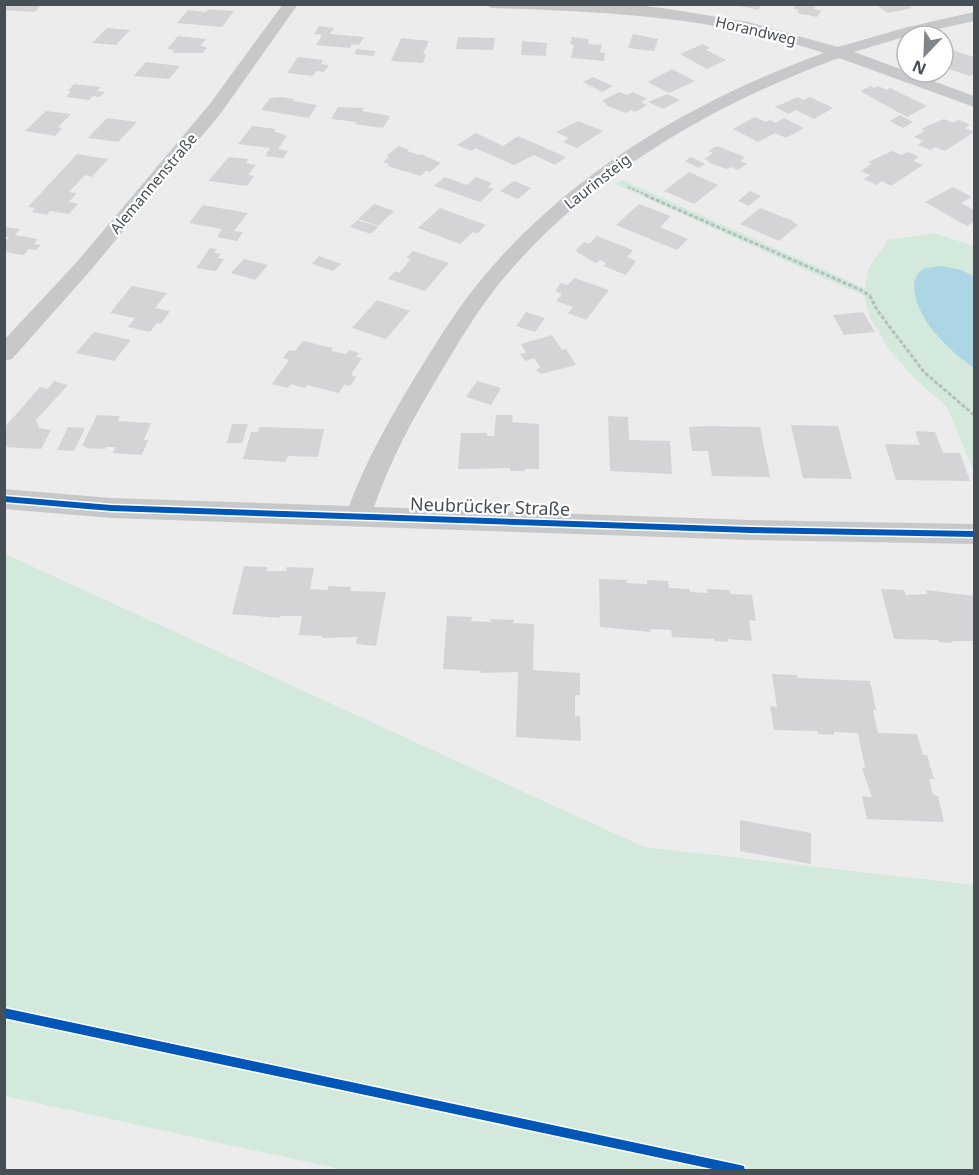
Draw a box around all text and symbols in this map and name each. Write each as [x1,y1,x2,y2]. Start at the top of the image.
street label: Horandweg [714,11,798,49]
north arrow [895,24,955,84]
text: N [909,55,929,80]
street label: Alemannenstraße [105,129,201,237]
street label: Laurinsteig [560,149,634,213]
street label: Neubrücker Straße [410,491,570,521]

